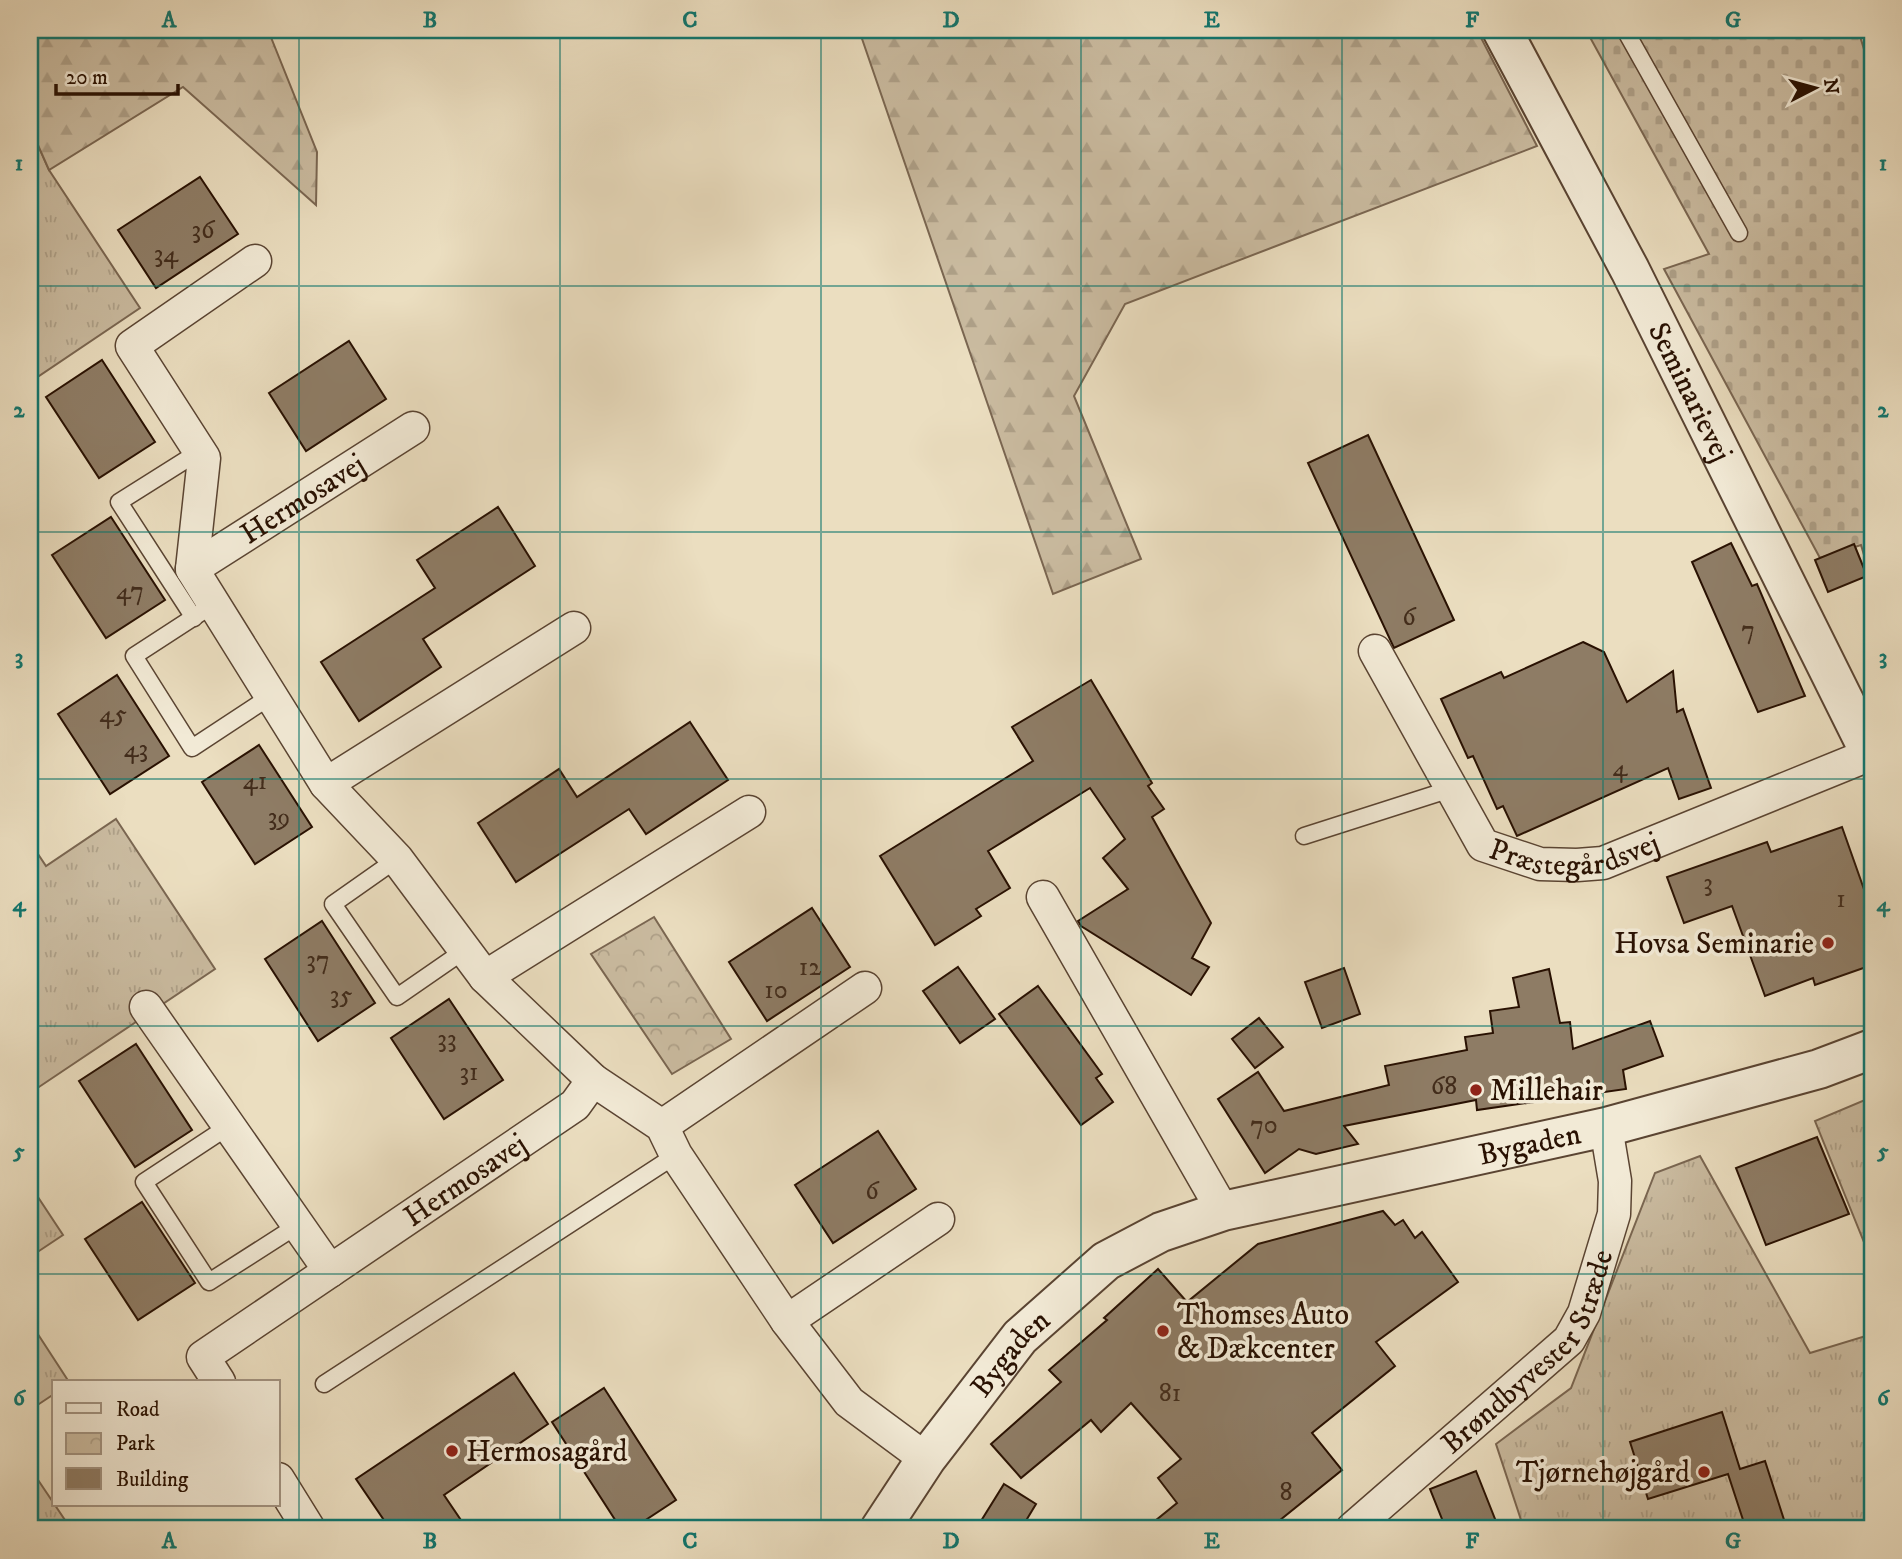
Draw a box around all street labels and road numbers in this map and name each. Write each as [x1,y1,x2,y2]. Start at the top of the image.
street label: Seminarievej [1639,317,1739,468]
street label: Hermosavej [234,446,373,553]
street label: Præstegårdsvej [1484,825,1665,885]
street label: Bygaden [1475,1116,1585,1174]
street label: Hermosavej [397,1126,534,1236]
street label: Brøndbyvester Stræde [1434,1246,1622,1463]
street label: Bygaden [963,1302,1058,1405]

